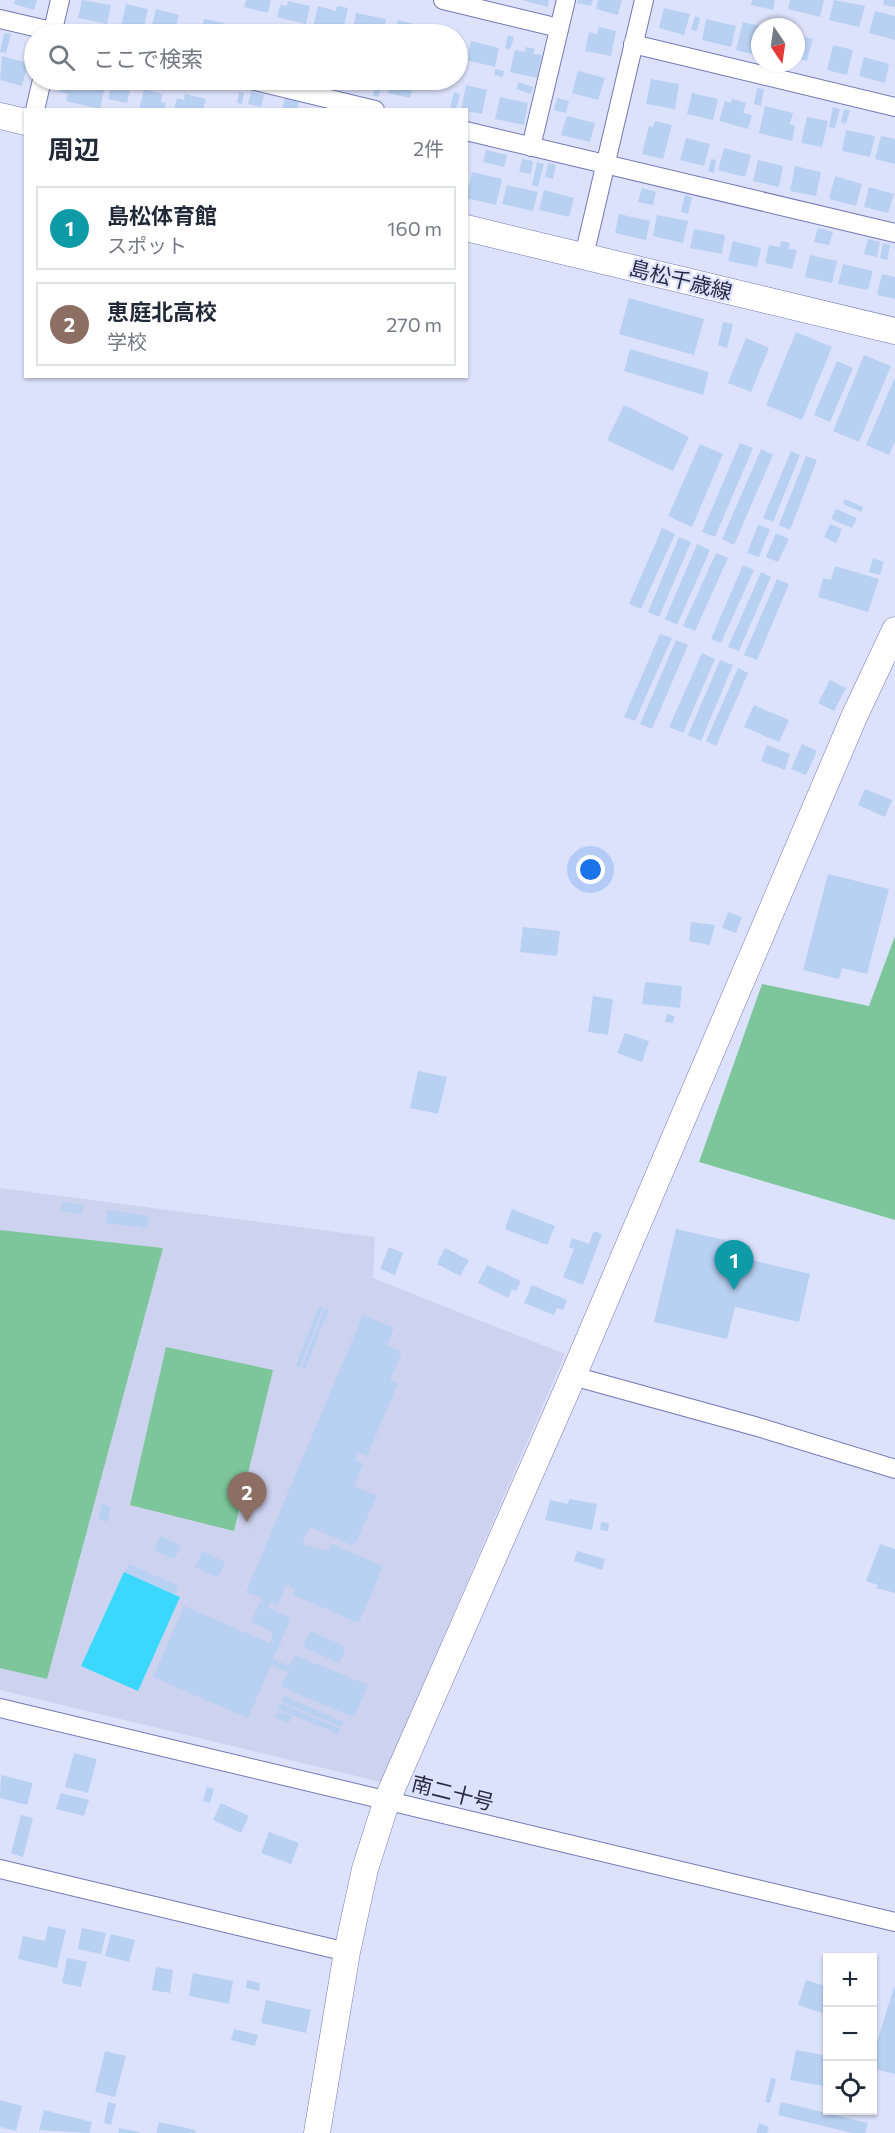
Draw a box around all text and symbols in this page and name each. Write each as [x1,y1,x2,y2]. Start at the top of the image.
north arrow [751,18,805,72]
search box [24,24,468,90]
icon: search [45,41,78,74]
text: ここで検索 [93,45,203,72]
text: 周辺 [48,133,100,164]
text: 2件 [413,136,444,160]
text: 島松体育館 [107,202,217,229]
text: 1 [65,216,74,240]
text: 160 m [387,216,442,240]
text: スポット [107,233,187,257]
street label: 島松千歳線 [627,254,735,304]
text: 恵庭北高校 [107,298,217,325]
text: 2 [64,312,75,336]
text: 270 m [386,312,442,336]
text: 学校 [107,329,147,353]
your location [576,855,605,884]
pin: 1 [714,1240,754,1290]
pin: 2 [228,1472,266,1522]
street label: 南二十号 [409,1770,497,1814]
map controls [823,1953,877,2115]
button: + [823,1953,877,2007]
button: − [823,2007,877,2061]
button: locate [823,2061,877,2115]

